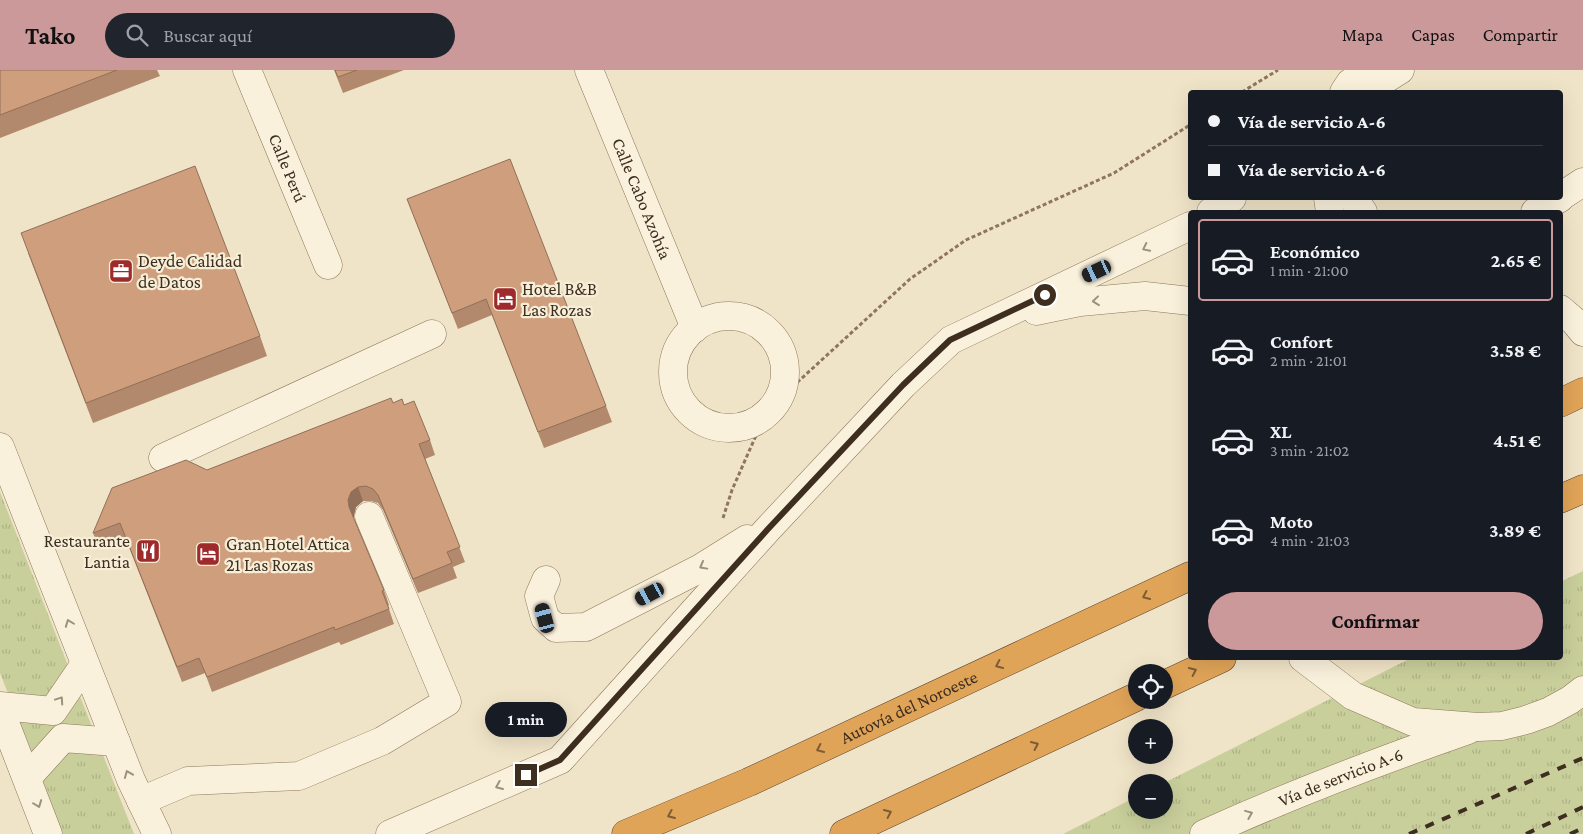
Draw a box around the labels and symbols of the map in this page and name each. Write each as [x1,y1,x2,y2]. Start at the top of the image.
street label: Calle Perú [265,131,311,205]
street label: Calle Cabo Azohía [608,135,676,262]
one-way arrow [1142,242,1151,252]
place label: Deyde Calidad de Datos [138,251,243,292]
office icon: Deyde Calidad de Datos [108,258,134,284]
car [1080,258,1113,284]
place label: Hotel B&B Las Rozas [522,279,597,320]
route start [1034,284,1056,306]
hotel icon: Hotel B&B Las Rozas [492,286,518,312]
one-way arrow [1092,295,1100,306]
place label: Restaurante Lantia [44,531,130,572]
place label: Gran Hotel Attica 21 Las Rozas [226,534,350,575]
restaurant icon: Restaurante Lantia [135,538,161,564]
hotel icon: Gran Hotel Attica 21 Las Rozas [195,541,221,567]
one-way arrow [699,560,708,570]
car [633,580,666,608]
one-way arrow [1142,590,1151,601]
car [533,602,556,634]
one-way arrow [65,619,75,628]
one-way arrow [995,659,1004,670]
street label: Autovía del Noroeste [837,667,981,748]
one-way arrow [1188,667,1197,677]
one-way arrow [54,696,63,706]
callout: 1 min [485,702,567,738]
one-way arrow [1030,740,1039,751]
one-way arrow [816,743,825,753]
street label: Vía de servicio A-6 [1275,744,1406,811]
route end [515,764,537,786]
one-way arrow [124,770,135,779]
one-way arrow [495,780,504,791]
one-way arrow [31,799,42,808]
one-way arrow [667,809,676,819]
one-way arrow [883,809,892,820]
one-way arrow [1244,810,1253,820]

